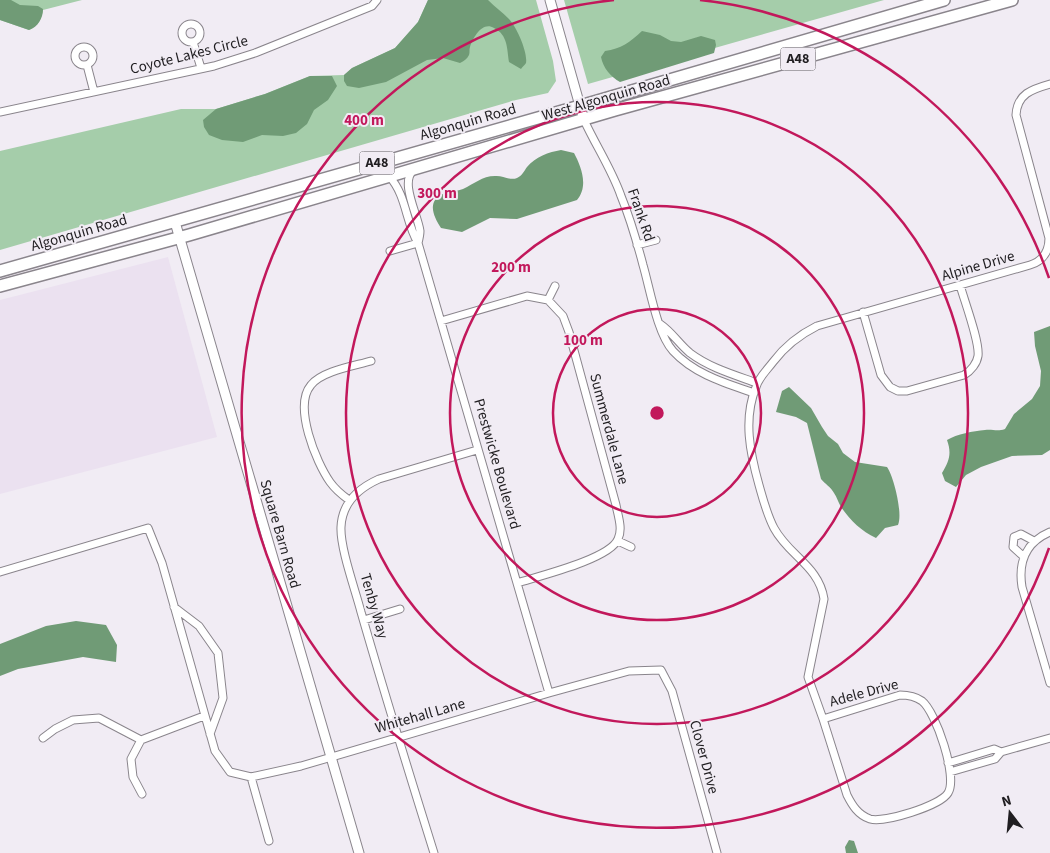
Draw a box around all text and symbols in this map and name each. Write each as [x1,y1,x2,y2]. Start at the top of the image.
street label: Coyote Lakes Circle [128,30,250,80]
road number: A48 [780,48,816,70]
street label: West Algonquin Road [539,70,673,126]
street label: Algonquin Road [417,98,519,146]
text: 400 m [344,110,384,131]
road number: A48 [360,152,394,174]
text: 300 m [417,183,457,204]
street label: Frank Rd [622,186,660,244]
street label: Algonquin Road [28,209,130,257]
street label: Alpine Drive [939,246,1017,286]
text: 200 m [491,257,531,278]
text: 100 m [563,330,603,351]
street label: Summerdale Lane [584,371,634,487]
street label: Prestwicke Boulevard [468,396,526,532]
centre of rings [648,404,666,422]
street label: Square Barn Road [254,477,306,591]
street label: Tenby Way [355,571,393,641]
street label: Adele Drive [827,674,901,712]
street label: Whitehall Lane [372,693,468,739]
street label: Clover Drive [684,718,724,796]
north arrow [985,788,1035,838]
text: N [999,791,1014,812]

